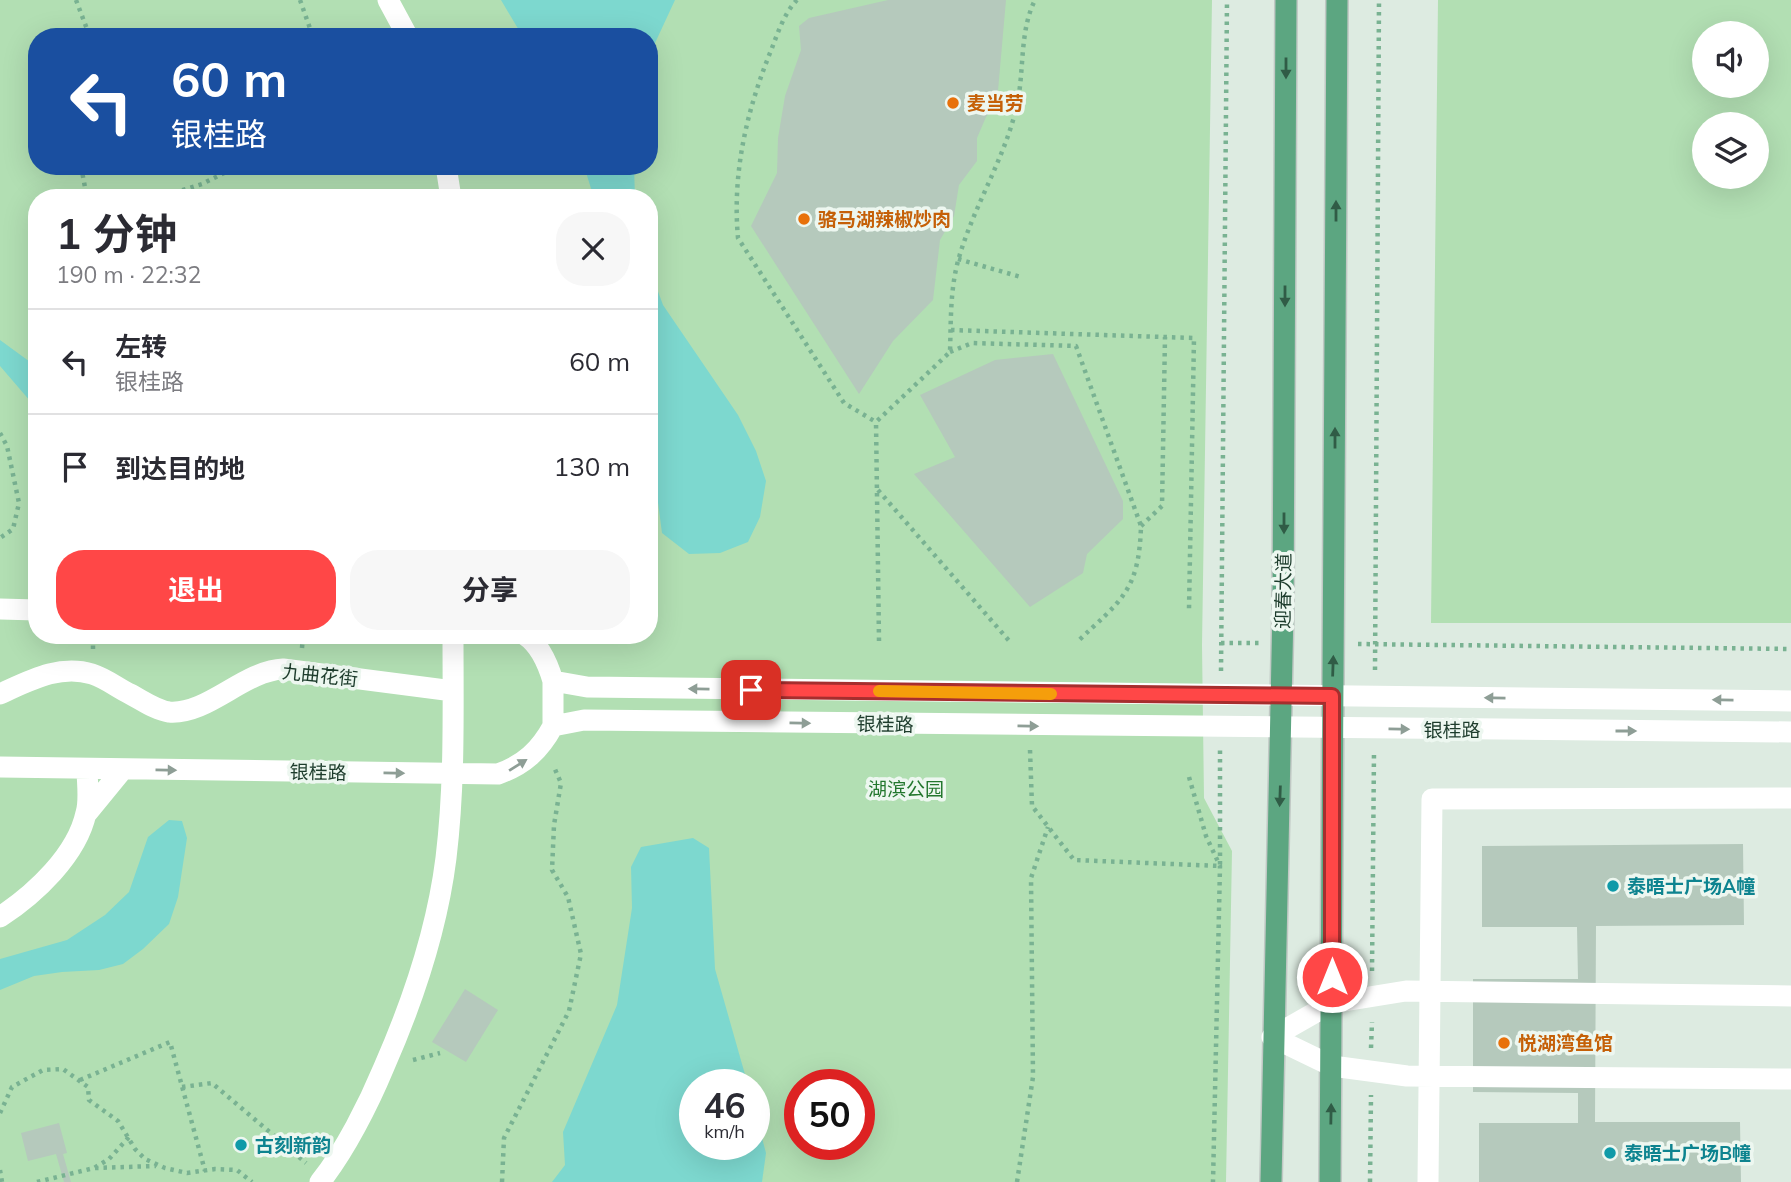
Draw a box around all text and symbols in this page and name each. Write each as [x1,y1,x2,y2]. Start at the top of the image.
map controls [1692,21,1769,189]
button: sound [1692,21,1769,98]
text: 60 m [171,48,287,109]
icon: left [56,56,147,147]
one-way arrow [1280,57,1292,79]
place label: 麦当劳 [967,91,1024,115]
marker: 麦当劳 [945,95,961,111]
button: layers [1692,112,1769,189]
text: 银桂路 [171,114,267,154]
one-way arrow [1330,200,1342,222]
text: 1 分钟 [56,207,177,260]
place label: 骆马湖辣椒炒肉 [818,207,951,231]
marker: 骆马湖辣椒炒肉 [796,211,812,227]
button: close [556,212,630,286]
text: 190 m · 22:32 [56,260,201,289]
one-way arrow [1279,285,1291,307]
text: 左转 [115,330,167,363]
icon: left [56,343,94,381]
text: 60 m [569,345,630,378]
text: 银桂路 [115,367,184,396]
one-way arrow [1329,427,1341,449]
icon: arrive [56,448,94,486]
text: 130 m [554,450,630,483]
text: 到达目的地 [115,452,245,485]
one-way arrow [1278,512,1290,534]
button: 退出 [56,550,336,630]
button: 分享 [350,550,630,630]
street label: 迎春大道 [1270,553,1296,629]
one-way arrow [1327,655,1339,677]
street label: 九曲花街 [281,659,359,691]
pin [721,660,781,720]
icon: arrive [732,671,770,709]
one-way arrow [688,683,710,695]
one-way arrow [1484,692,1506,704]
one-way arrow [1712,694,1734,706]
street label: 银桂路 [856,712,914,736]
one-way arrow [789,717,811,729]
street label: 银桂路 [1423,718,1481,742]
one-way arrow [1017,720,1039,732]
one-way arrow [1388,723,1410,735]
one-way arrow [1616,725,1638,737]
one-way arrow [508,758,528,771]
street label: 银桂路 [289,760,347,784]
one-way arrow [155,764,177,776]
one-way arrow [383,768,405,779]
park label: 湖滨公园 [868,777,944,801]
one-way arrow [1275,786,1286,808]
place label: 泰晤士广场A幢 [1627,874,1755,898]
marker: 泰晤士广场A幢 [1605,878,1621,894]
position arrow [1295,940,1369,1014]
place label: 悦湖湾鱼馆 [1518,1031,1613,1055]
marker: 悦湖湾鱼馆 [1496,1035,1512,1051]
speed limit sign: 50 [784,1069,875,1160]
text: 46 [703,1083,746,1127]
one-way arrow [1325,1103,1337,1125]
text: km/h [704,1120,745,1143]
place label: 古刻新韵 [255,1133,331,1157]
marker: 古刻新韵 [233,1137,249,1153]
place label: 泰晤士广场B幢 [1624,1141,1751,1165]
marker: 泰晤士广场B幢 [1602,1145,1618,1161]

